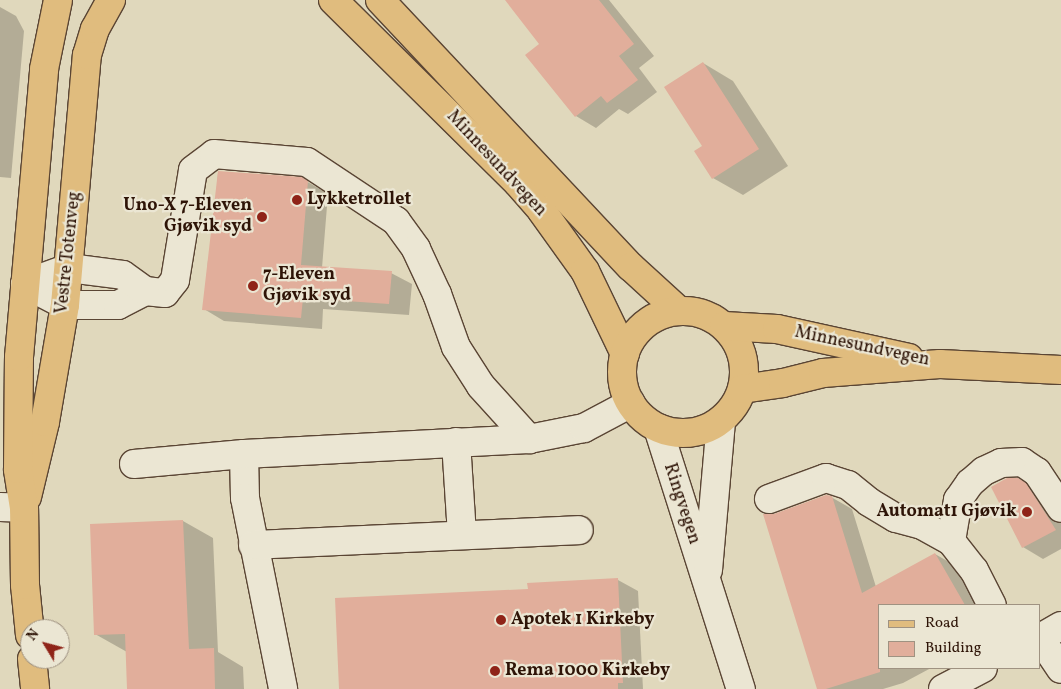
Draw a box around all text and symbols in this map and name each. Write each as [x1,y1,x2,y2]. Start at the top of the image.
street label: Minnesundvegen [441,106,551,222]
place label: Lykketrollet [307,189,411,211]
street label: Vestre Totenveg [52,190,86,316]
marker: Lykketrollet [291,194,303,206]
place label: Uno-X 7-Eleven Gjøvik syd [123,196,252,238]
marker: Uno-X 7-Eleven Gjøvik syd [256,211,268,223]
place label: 7-Eleven Gjøvik syd [263,265,351,308]
marker: 7-Eleven Gjøvik syd [247,280,259,292]
street label: Minnesundvegen [793,322,931,372]
street label: Ringvegen [658,461,704,547]
place label: Automat1 Gjøvik [877,501,1017,523]
marker: Automat1 Gjøvik [1021,506,1033,518]
legend [878,604,1041,669]
place label: Apotek 1 Kirkeby [511,609,654,631]
text: Road [925,613,959,634]
marker: Apotek 1 Kirkeby [495,614,507,626]
north arrow [20,619,70,669]
text: N [23,626,44,645]
text: Building [925,638,981,659]
place label: Rema 1000 Kirkeby [505,660,670,682]
marker: Rema 1000 Kirkeby [489,665,501,677]

